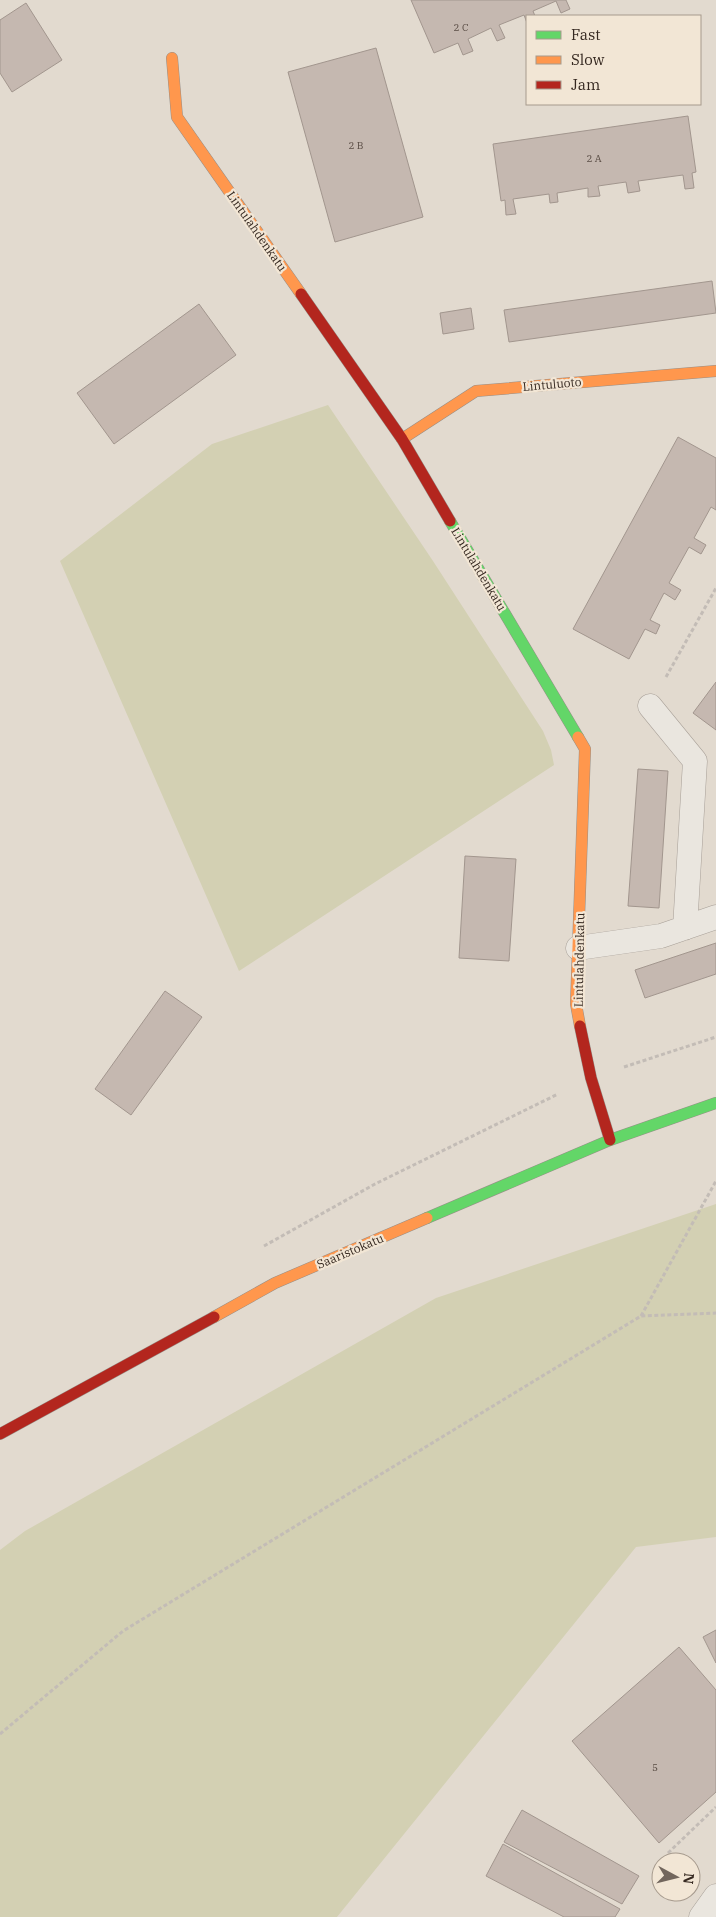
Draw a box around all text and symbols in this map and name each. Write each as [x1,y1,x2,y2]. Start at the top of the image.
legend [526,15,701,105]
house number: 2 C [454,21,468,34]
text: Fast [571,25,601,44]
text: Slow [571,50,605,69]
text: Jam [571,75,600,94]
house number: 2 B [348,139,364,152]
house number: 2 A [586,152,602,165]
street label: Lintulahdenkatu [224,188,291,274]
street label: Lintuluoto [522,374,582,394]
street label: Lintulahdenkatu [448,525,510,614]
street label: Lintulahdenkatu [571,912,587,1007]
street label: Saaristokatu [314,1230,386,1272]
house number: 5 [652,1761,658,1774]
north arrow [651,1852,701,1902]
text: N [679,1872,699,1885]

